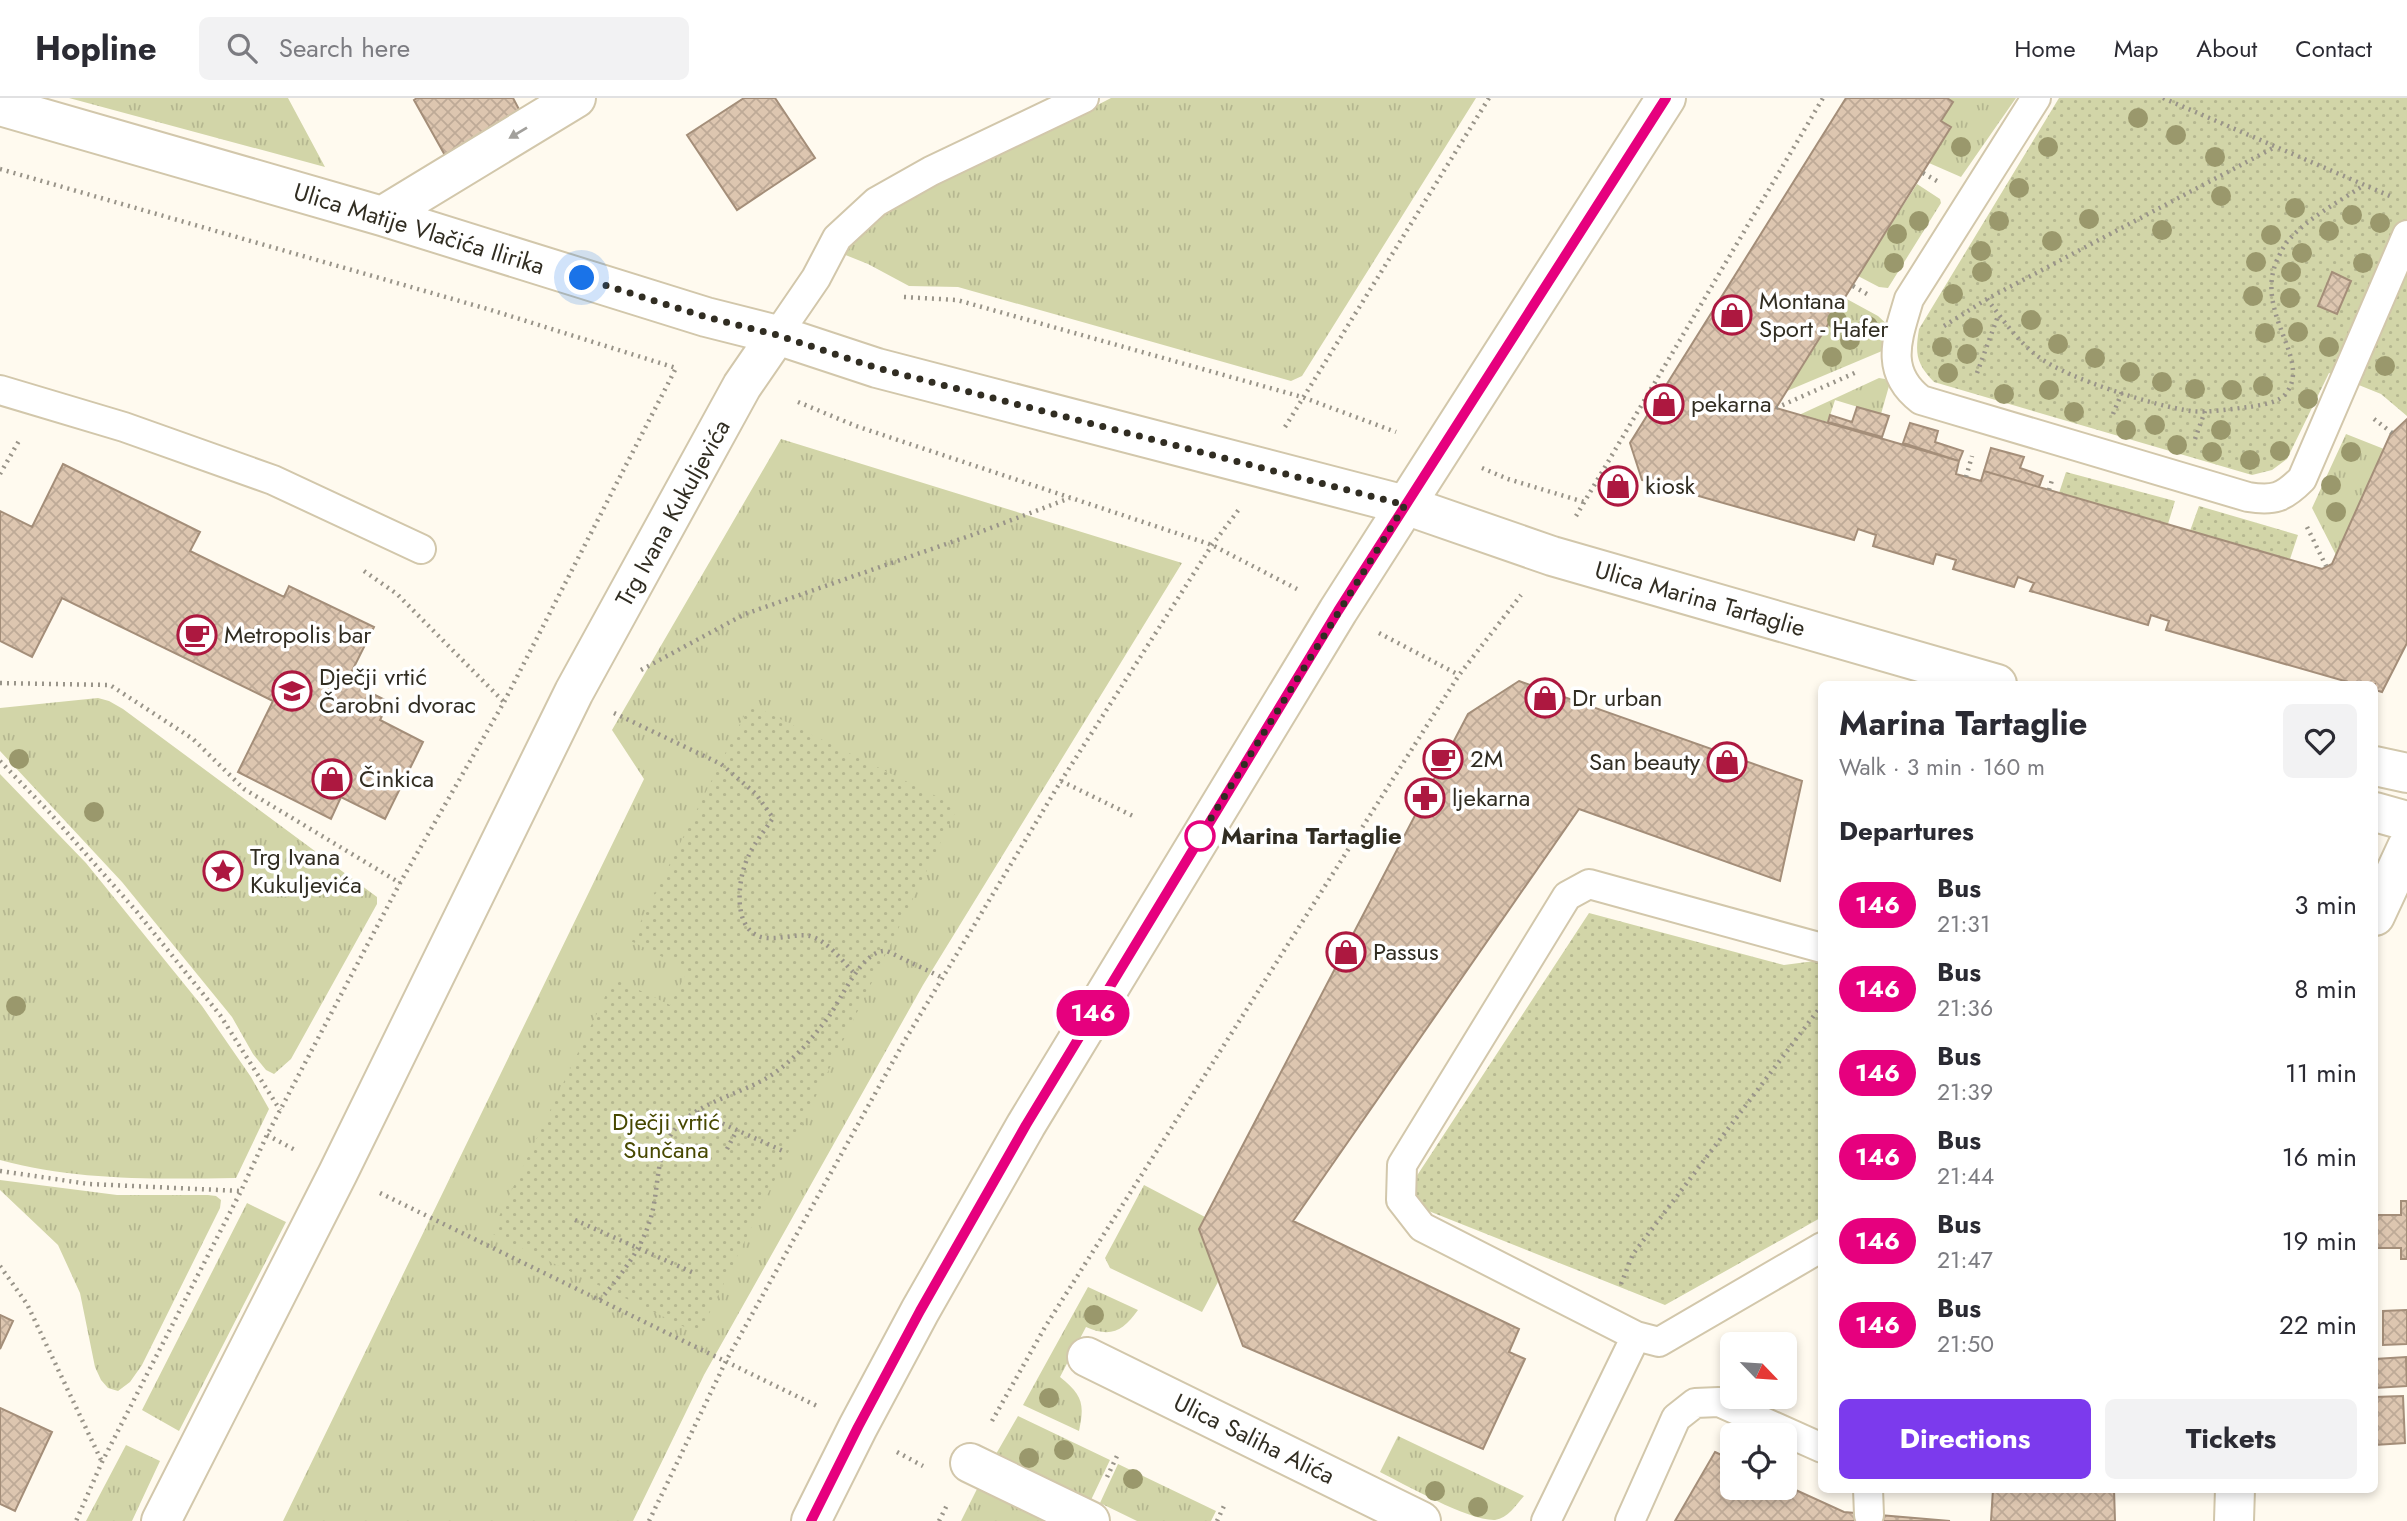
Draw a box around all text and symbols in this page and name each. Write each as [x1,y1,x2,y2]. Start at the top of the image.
search box [199,17,689,80]
text: Hopline [35,25,157,72]
icon: search [223,29,261,67]
text: Search here [279,29,410,67]
text: Home [2014,31,2076,66]
text: Map [2114,31,2158,66]
text: About [2196,31,2257,66]
text: Contact [2295,31,2372,66]
one-way arrow [508,127,527,140]
street label: Ulica Matije Vlačića Ilirika [289,174,549,283]
your location [564,260,599,295]
place label: Montana Sport - Hafer [1759,283,1889,346]
shop icon: Montana Sport - Hafer [1711,294,1753,336]
shop icon: pekarna [1643,383,1685,425]
place label: pekarna [1691,386,1772,421]
street label: Trg Ivana Kukuljevića [607,413,739,613]
shop icon: kiosk [1597,465,1639,507]
place label: kiosk [1645,468,1696,503]
street label: Ulica Marina Tartaglie [1591,552,1809,645]
cafe icon: Metropolis bar [176,614,218,656]
place label: Metropolis bar [224,617,372,652]
place label: Dječji vrtić Čarobni dvorac [319,659,476,722]
school or university icon: Dječji vrtić Čarobni dvorac [271,670,313,712]
shop icon: Dr urban [1524,677,1566,719]
place label: Dr urban [1572,680,1662,715]
text: Marina Tartaglie [1839,700,2087,747]
button: heart [2283,704,2357,778]
cafe icon: 2M [1422,738,1464,780]
place label: 2M [1470,741,1503,776]
shop icon: San beauty [1706,741,1748,783]
place label: San beauty [1589,744,1700,779]
text: Walk · 3 min · 160 m [1839,750,2045,784]
shop icon: Činkica [311,758,353,800]
place label: Činkica [359,761,434,796]
pharmacy icon: ljekarna [1404,777,1446,819]
place label: ljekarna [1452,780,1530,815]
text: Departures [1839,812,1974,850]
place label: Marina Tartaglie [1221,818,1402,853]
marker: Marina Tartaglie [1185,821,1215,851]
place label: Trg Ivana Kukuljevića [250,839,362,902]
place icon: Trg Ivana Kukuljevića [202,850,244,892]
text: Bus [1937,869,1981,907]
text: 3 min [2294,886,2357,924]
text: 146 [1855,887,1900,922]
text: 21:31 [1937,907,1990,941]
shop icon: Passus [1325,931,1367,973]
place label: Passus [1373,934,1439,969]
text: Bus [1937,953,1981,991]
text: 8 min [2294,970,2357,1008]
text: 146 [1855,971,1900,1006]
line badge: 146 [1053,990,1133,1036]
text: 21:36 [1937,991,1993,1025]
text: 146 [1070,995,1116,1030]
text: Bus [1937,1037,1981,1075]
text: 11 min [2285,1054,2357,1092]
text: 146 [1855,1055,1900,1090]
text: 21:39 [1937,1075,1993,1109]
park label: Dječji vrtić Sunčana [612,1104,720,1167]
text: Bus [1937,1121,1981,1159]
text: 16 min [2282,1138,2357,1176]
text: 146 [1855,1139,1900,1174]
text: 21:44 [1937,1159,1994,1193]
text: Bus [1937,1205,1981,1243]
text: 19 min [2282,1222,2357,1260]
text: 146 [1855,1223,1900,1258]
text: 21:47 [1937,1243,1993,1277]
text: Bus [1937,1289,1981,1327]
text: 22 min [2279,1306,2357,1344]
text: 146 [1855,1307,1900,1342]
text: 21:50 [1937,1327,1994,1361]
north arrow [1720,1332,1797,1409]
map controls [1720,1332,1797,1500]
street label: Ulica Saliha Alića [1168,1384,1341,1493]
button: Directions [1839,1399,2091,1479]
button: Tickets [2105,1399,2357,1479]
button: locate [1720,1423,1797,1500]

